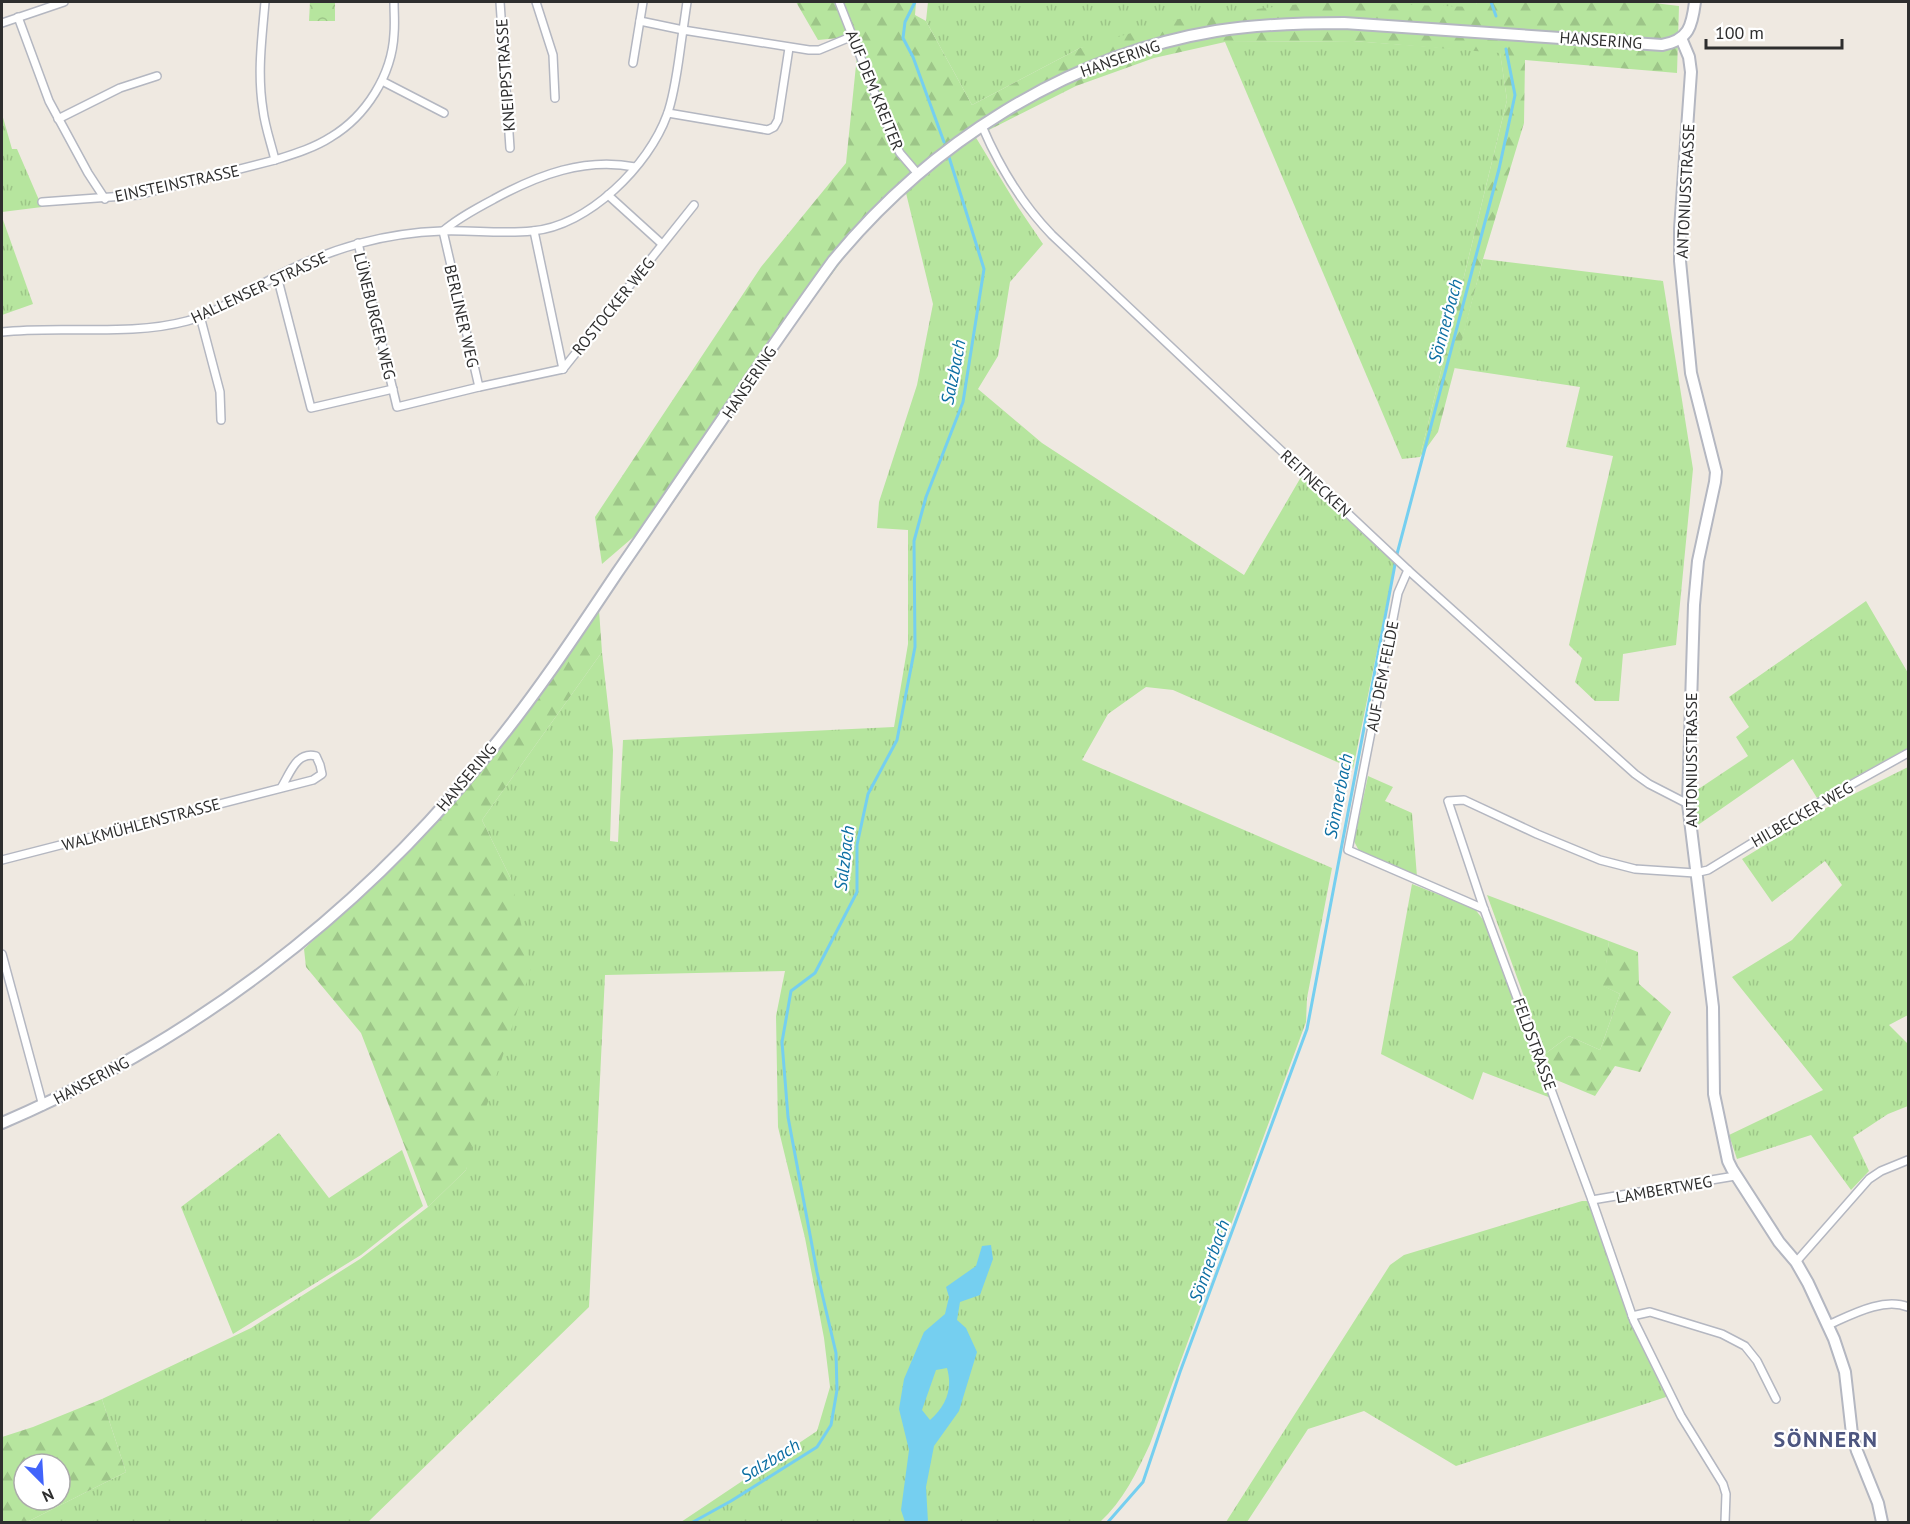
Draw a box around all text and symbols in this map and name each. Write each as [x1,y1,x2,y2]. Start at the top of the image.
scale bar [1706,12,1842,50]
street label: KNEIPPSTRASSE [491,18,519,132]
text: 100 m [1715,21,1764,44]
street label: AUF DEM KREITER [842,27,908,153]
street label: HANSERING [1559,27,1643,53]
street label: HANSERING [1078,35,1162,81]
street label: ANTONIUSSTRASSE [1671,123,1699,259]
street label: EINSTEINSTRASSE [113,160,241,206]
street label: HALLENSER STRASSE [188,247,330,327]
street label: LÜNEBURGER WEG [350,250,400,382]
street label: ROSTOCKER WEG [568,253,658,359]
street label: BERLINER WEG [440,263,484,369]
water label: Sönnerbach [1423,276,1467,366]
water label: Salzbach [935,338,971,406]
street label: HANSERING [718,342,780,422]
street label: REITNECKEN [1277,445,1355,521]
street label: AUF DEM FELDE [1361,619,1403,733]
street label: ANTONIUSSTRASSE [1681,693,1701,827]
street label: HANSERING [432,739,500,815]
water label: Sönnerbach [1318,751,1358,841]
street label: HILBECKER WEG [1748,777,1856,851]
street label: WALKMÜHLENSTRASSE [60,793,222,855]
water label: Salzbach [829,824,859,892]
street label: FELDSTRASSE [1509,995,1561,1093]
street label: HANSERING [50,1052,132,1108]
street label: LAMBERTWEG [1614,1171,1714,1207]
water label: Sönnerbach [1183,1217,1235,1305]
district label: SÖNNERN [1774,1425,1879,1453]
water label: Salzbach [736,1433,804,1487]
north arrow [12,1452,72,1512]
text: N [39,1484,57,1507]

